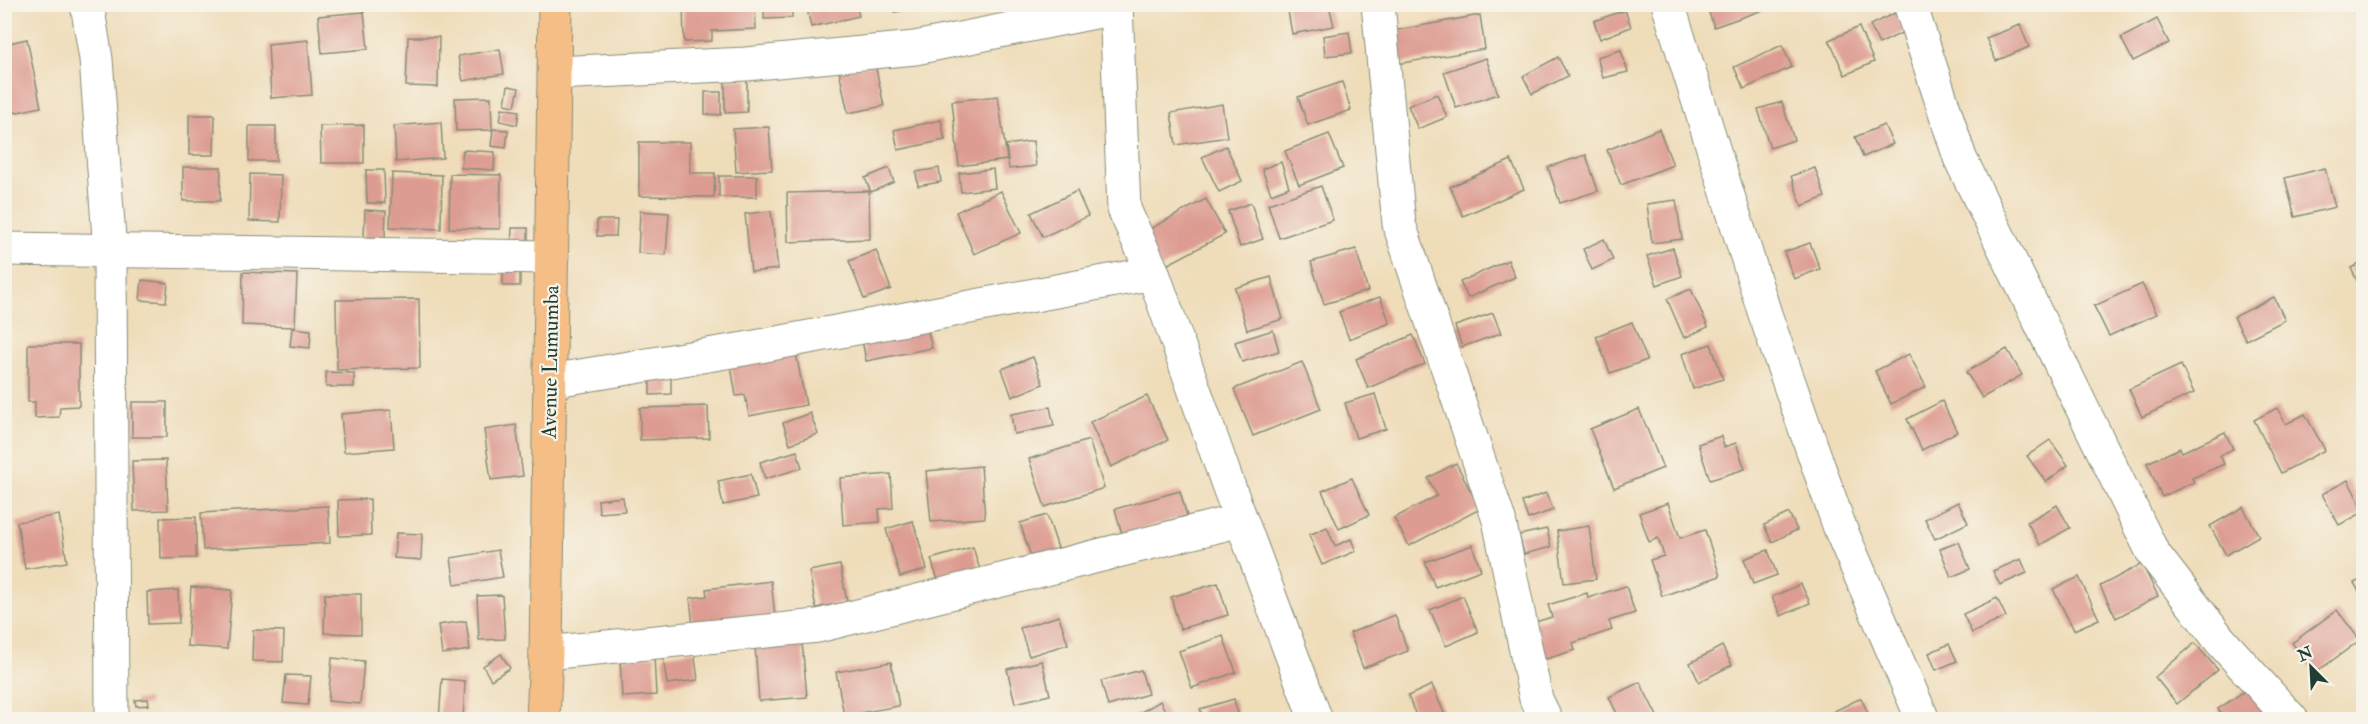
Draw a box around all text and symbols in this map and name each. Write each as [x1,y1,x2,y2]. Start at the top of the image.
street label: Avenue Lumumba [536,285,565,440]
north arrow [2281,637,2341,697]
text: N [2294,642,2317,667]

